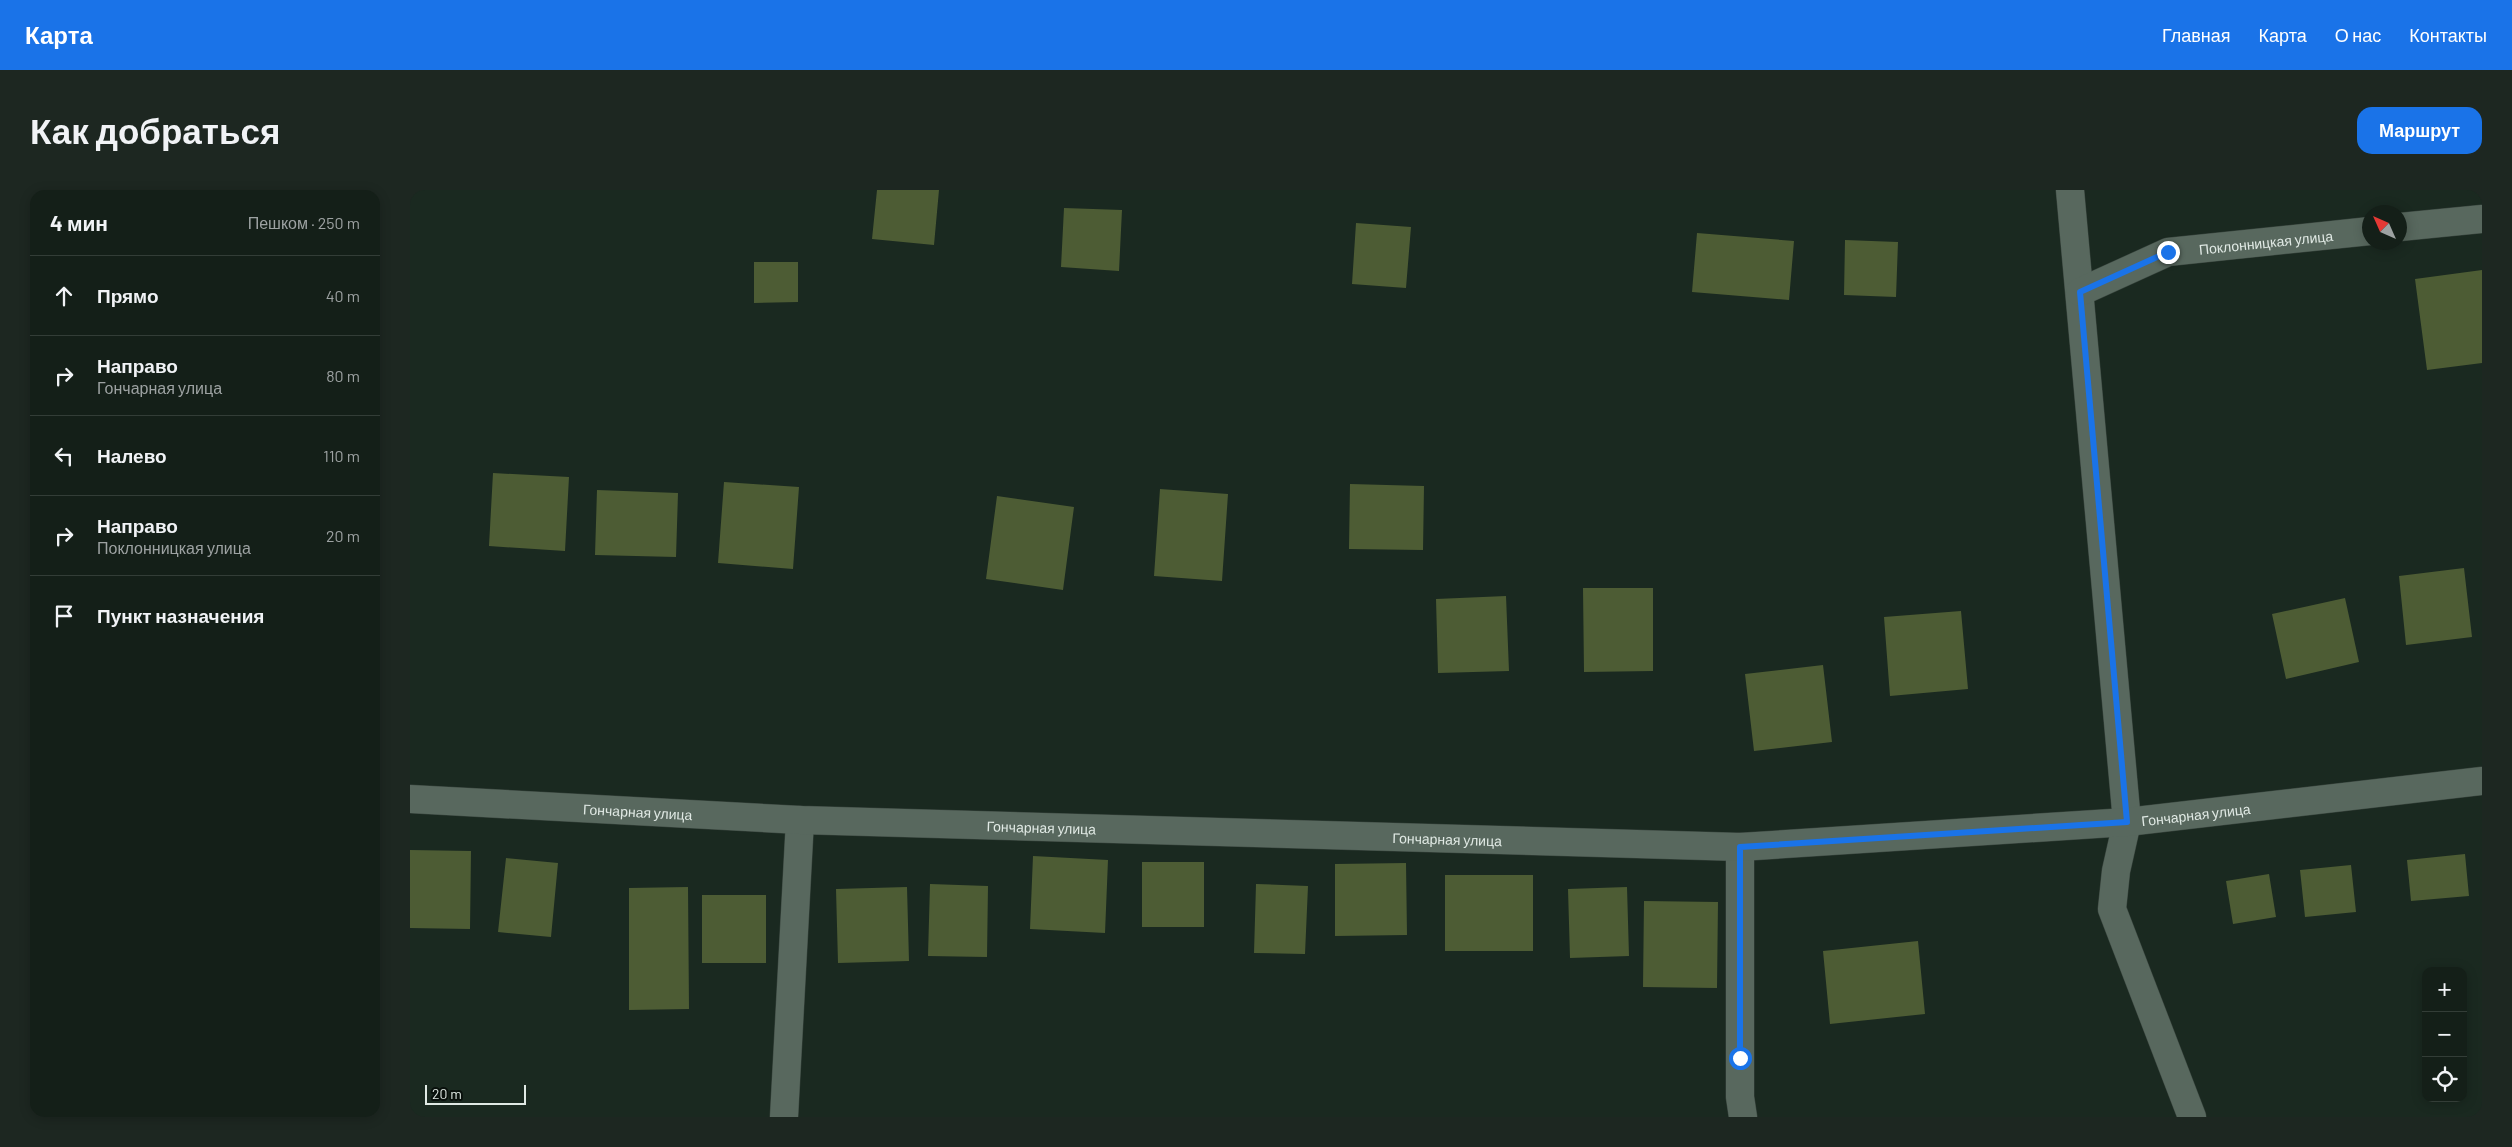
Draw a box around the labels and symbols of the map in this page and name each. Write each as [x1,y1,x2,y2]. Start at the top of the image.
north arrow [2362,205,2407,250]
street label: Поклонницкая улица [2198,226,2334,257]
route end [2157,241,2180,264]
street label: Гончарная улица [2140,799,2251,829]
street label: Гончарная улица [583,800,693,823]
street label: Гончарная улица [986,817,1097,837]
street label: Гончарная улица [1392,829,1502,849]
route start [1729,1047,1752,1070]
scale bar [425,1082,526,1105]

